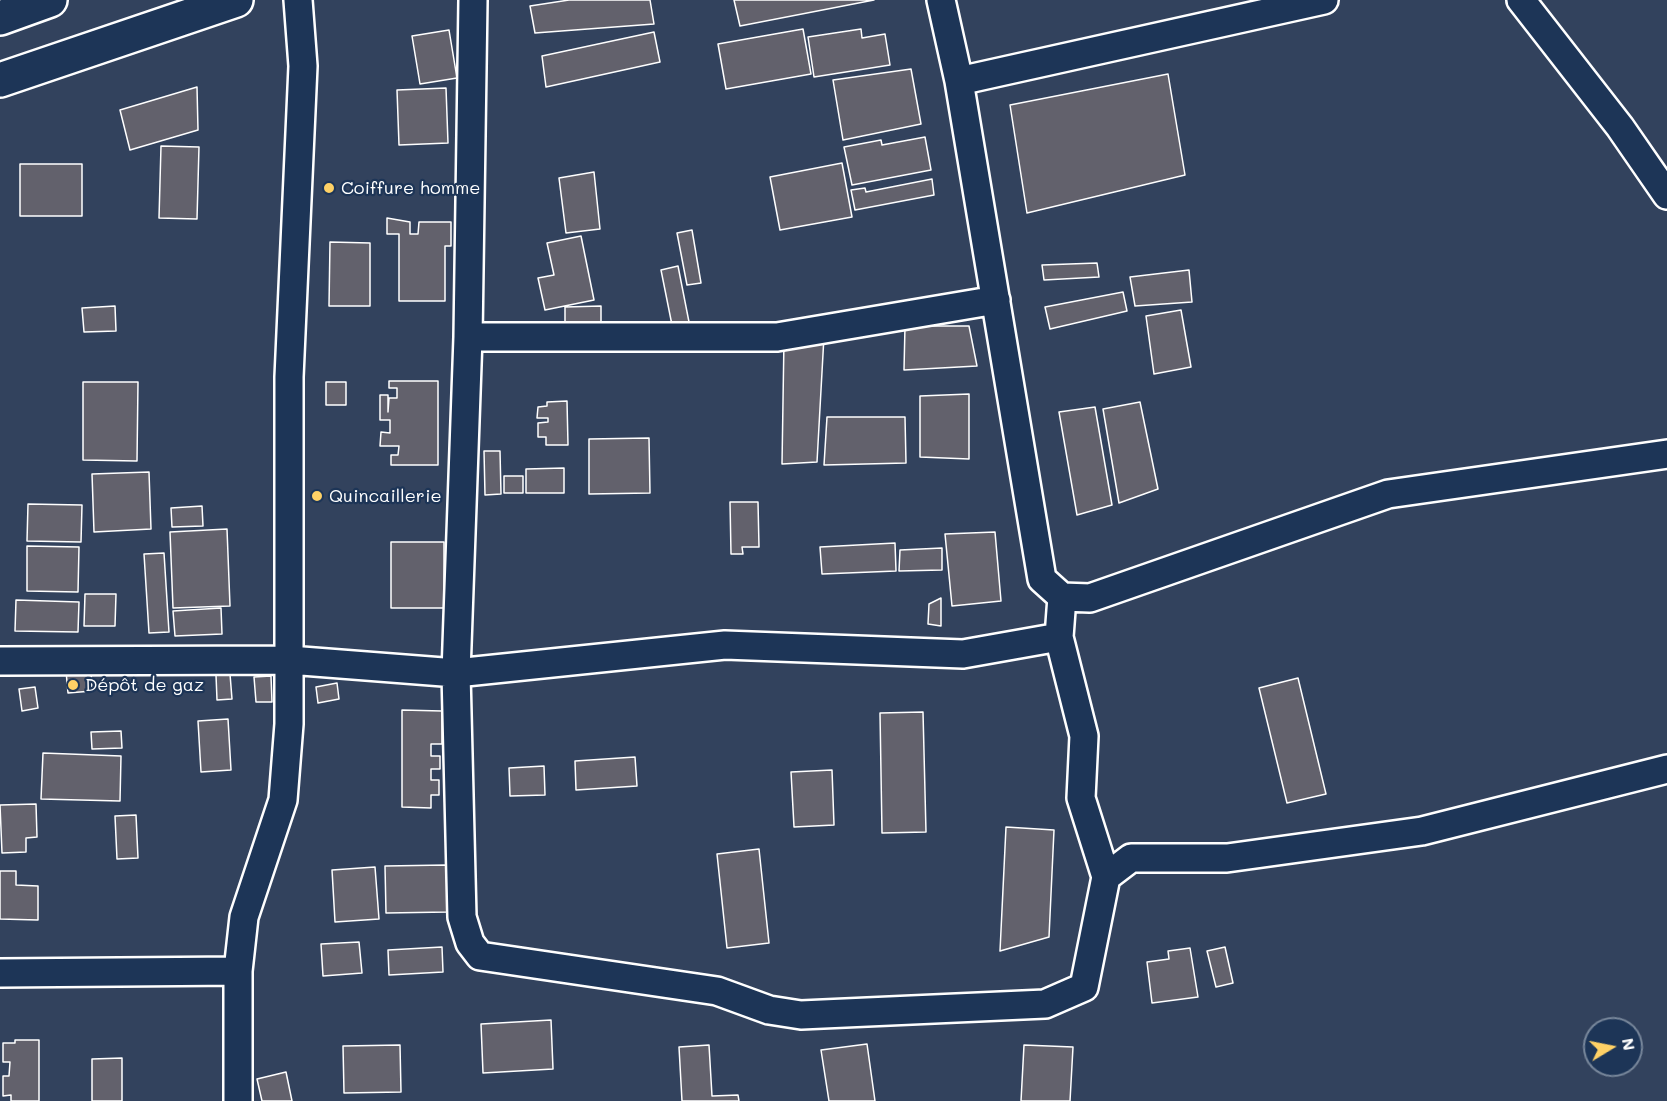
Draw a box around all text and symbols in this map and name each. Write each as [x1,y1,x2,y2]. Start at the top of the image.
place label: Coiffure homme [341,177,480,199]
marker: Coiffure homme [322,181,336,195]
place label: Quincaillerie [329,485,442,507]
marker: Quincaillerie [310,489,324,503]
place label: Dépôt de gaz [85,674,204,696]
marker: Dépôt de gaz [66,678,80,692]
north arrow [1583,1017,1643,1077]
text: N [1618,1036,1641,1052]

